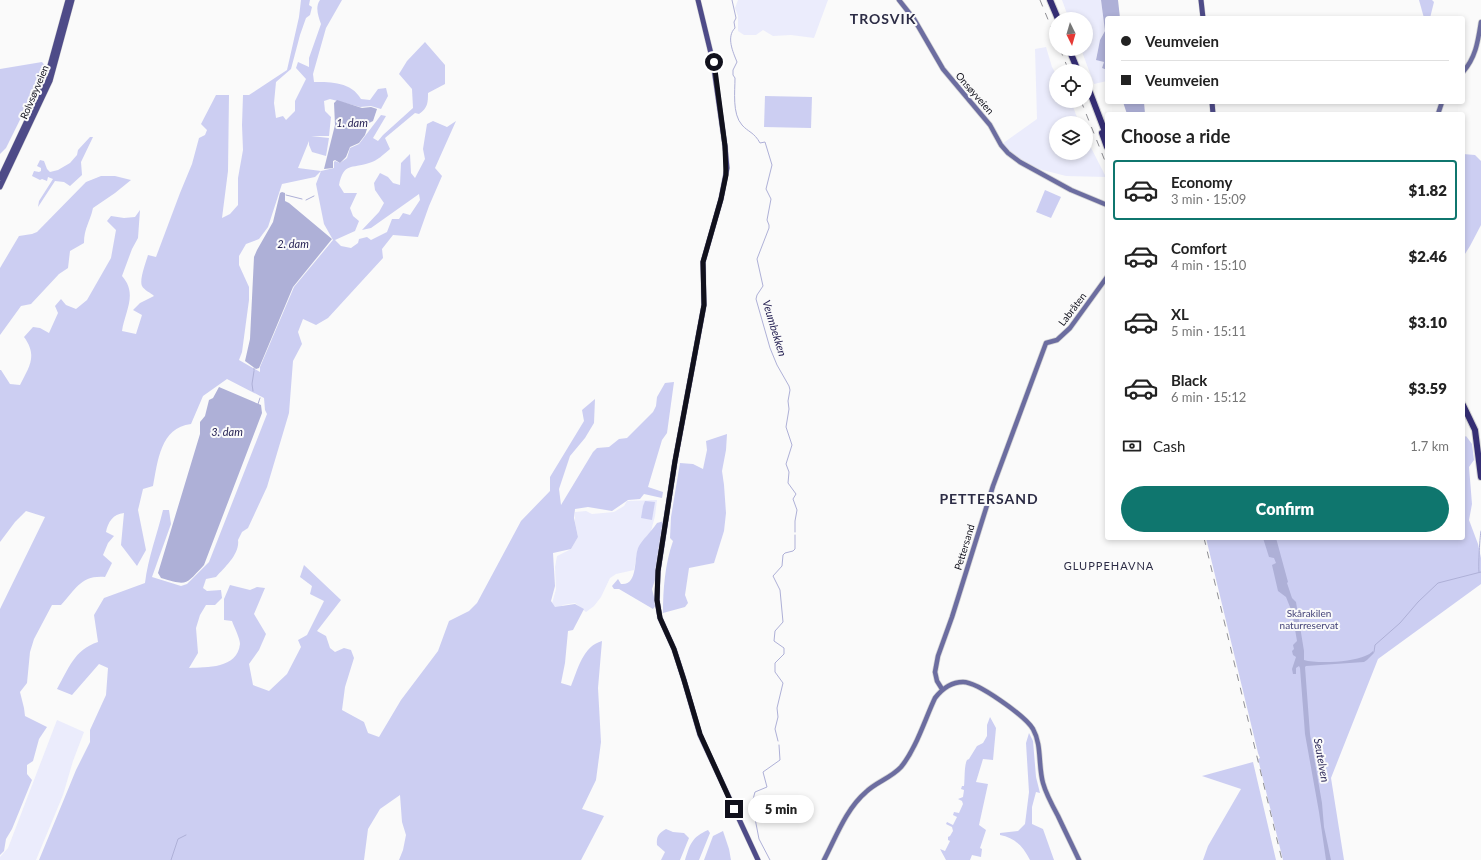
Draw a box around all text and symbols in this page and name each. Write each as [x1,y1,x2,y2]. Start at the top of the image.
district label: TROSVIK [850,10,916,27]
north arrow [1049,12,1093,56]
map controls [1049,12,1093,160]
text: Veumveien [1145,32,1219,50]
route start [705,53,723,71]
street label: Rolvsøyveien [17,63,51,121]
button: locate [1049,64,1093,108]
street label: Onsøyveien [953,69,997,117]
text: Veumveien [1145,71,1219,89]
water label: 1. dam [336,116,368,129]
button: layers [1049,116,1093,160]
text: Choose a ride [1121,125,1230,147]
icon: car [1123,172,1159,208]
text: Economy [1171,173,1232,191]
text: $1.82 [1409,181,1447,199]
text: 3 min · 15:09 [1171,191,1246,207]
water label: 2. dam [277,237,309,250]
icon: car [1123,238,1159,274]
text: Comfort [1171,239,1227,257]
text: $2.46 [1409,247,1447,265]
text: 4 min · 15:10 [1171,257,1246,273]
street label: Labråten [1056,290,1088,328]
water label: Veumbekken [760,298,790,358]
icon: car [1123,304,1159,340]
text: XL [1171,305,1189,323]
text: $3.10 [1409,313,1447,331]
text: 5 min · 15:11 [1171,323,1246,339]
icon: car [1123,370,1159,406]
text: Black [1171,371,1207,389]
text: $3.59 [1409,379,1447,397]
text: 6 min · 15:12 [1171,389,1246,405]
water label: 3. dam [211,425,243,438]
icon: cash [1121,435,1143,457]
text: Cash [1153,437,1185,455]
text: 1.7 km [1410,438,1449,454]
button: Confirm [1121,486,1449,532]
district label: PETTERSAND [939,490,1039,507]
street label: Pettersand [951,523,977,571]
district label: GLUPPEHAVNA [1064,559,1154,572]
park label: Skårakilen naturreservat [1280,607,1339,631]
water label: Seutelven [1312,737,1332,783]
callout: 5 min [748,795,814,823]
route end [725,800,743,818]
text: 5 min [765,801,797,817]

